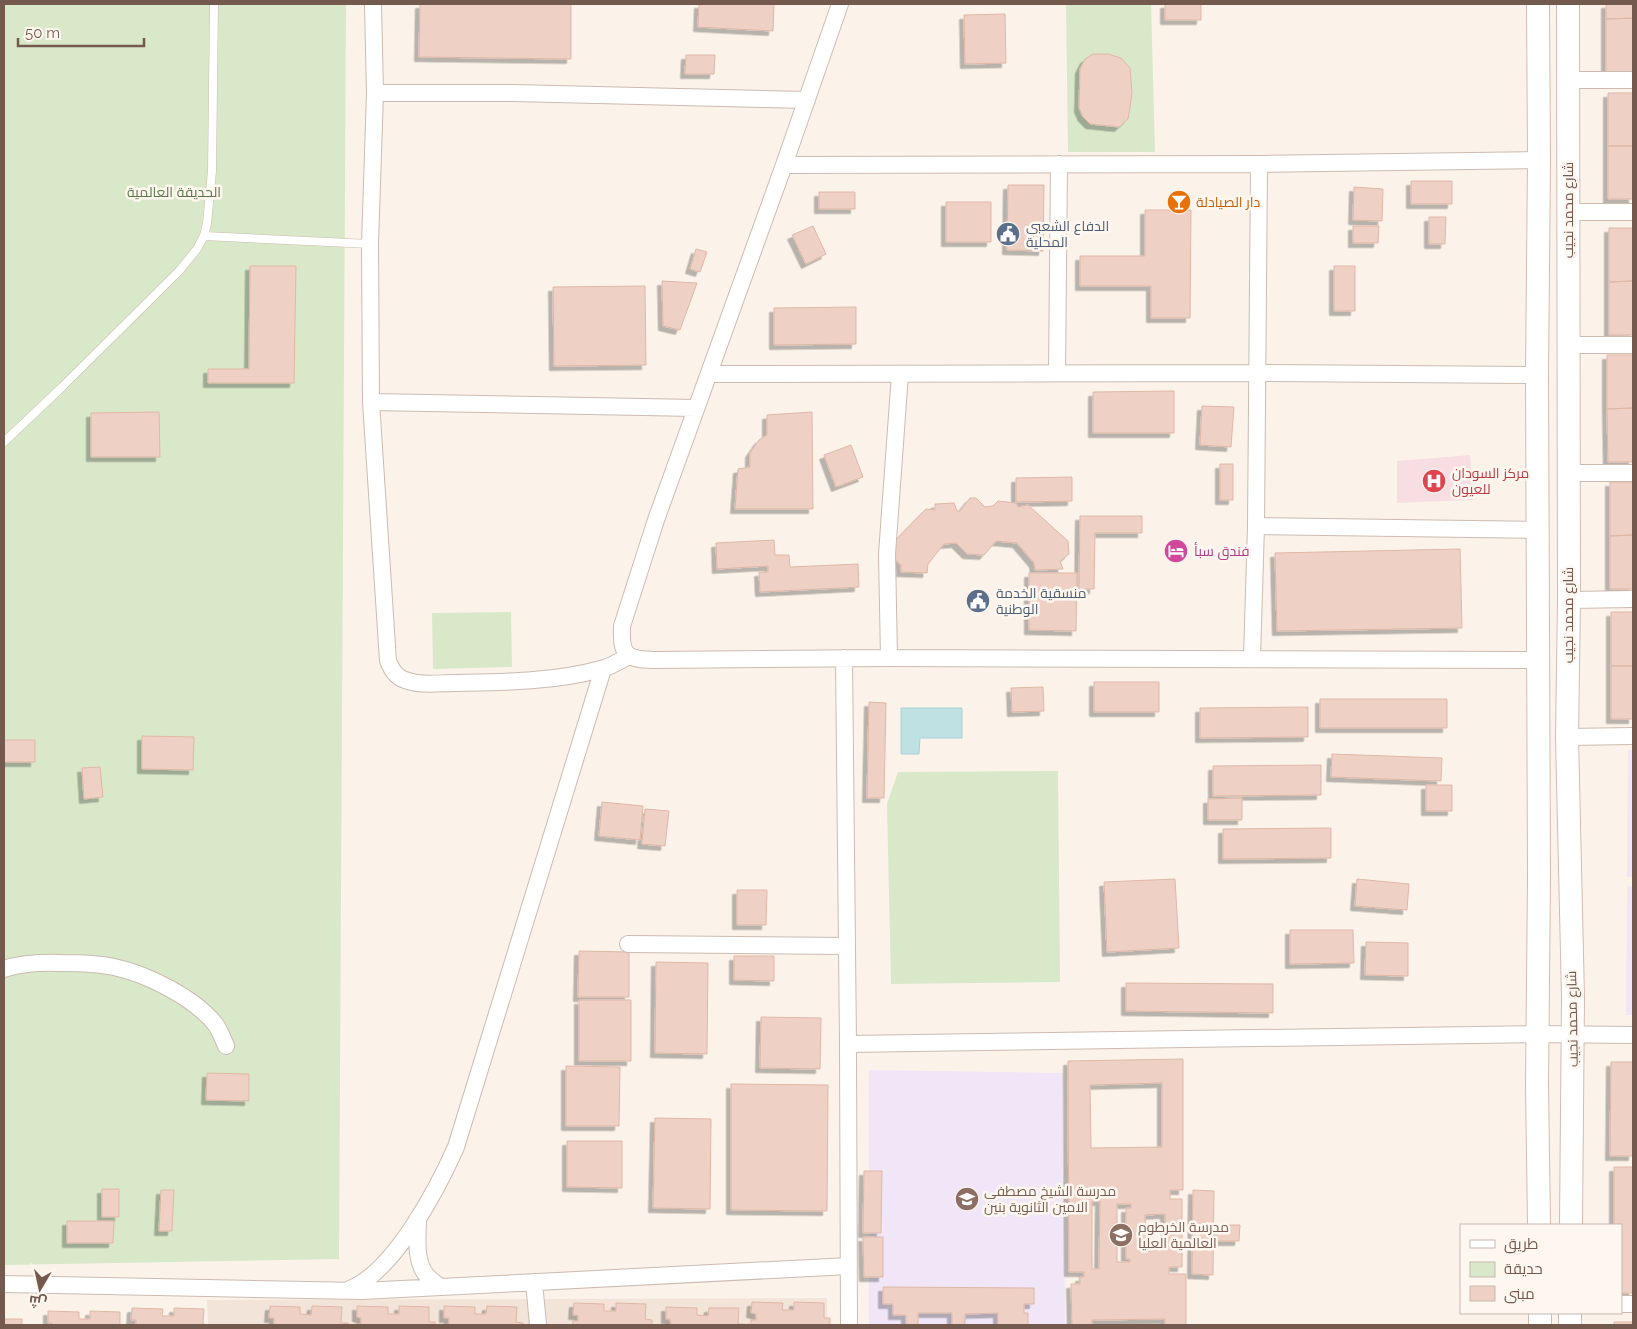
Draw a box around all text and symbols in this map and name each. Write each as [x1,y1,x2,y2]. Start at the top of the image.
scale bar [18,15,144,47]
text: 50 m [25,24,60,42]
street label: شارع محمد نجيب [1560,162,1577,258]
park label: الحديقة العالمية [127,184,221,200]
bar icon: دار الصيادلة [1166,189,1192,215]
place label: دار الصيادلة [1196,194,1260,210]
place label: الدفاع الشعبي المحلية [1026,218,1109,250]
public building icon: الدفاع الشعبي المحلية [995,221,1021,247]
place label: مركز السودان للعيون [1452,465,1529,497]
hospital icon: مركز السودان للعيون [1421,468,1447,494]
hotel icon: فندق سبأ [1163,538,1189,564]
place label: فندق سبأ [1194,542,1250,560]
street label: شارع محمد نجيب [1560,567,1577,663]
place label: منسقية الخدمة الوطنية [996,585,1087,617]
public building icon: منسقية الخدمة الوطنية [965,588,991,614]
street label: شارع محمد نجيب [1563,971,1582,1067]
place label: مدرسة الشيخ مصطفى الامين الثانوية بنين [984,1183,1116,1215]
school or university icon: مدرسة الشيخ مصطفى الامين الثانوية بنين [954,1186,980,1212]
place label: مدرسة الخرطوم العالمية العليا [1138,1219,1229,1251]
school or university icon: مدرسة الخرطوم العالمية العليا [1108,1222,1134,1248]
legend [1460,1224,1622,1314]
text: طريق [1504,1235,1538,1254]
text: حديقة [1504,1260,1543,1278]
north arrow [15,1264,65,1314]
text: مبنى [1504,1285,1535,1304]
text: ش [28,1292,48,1311]

